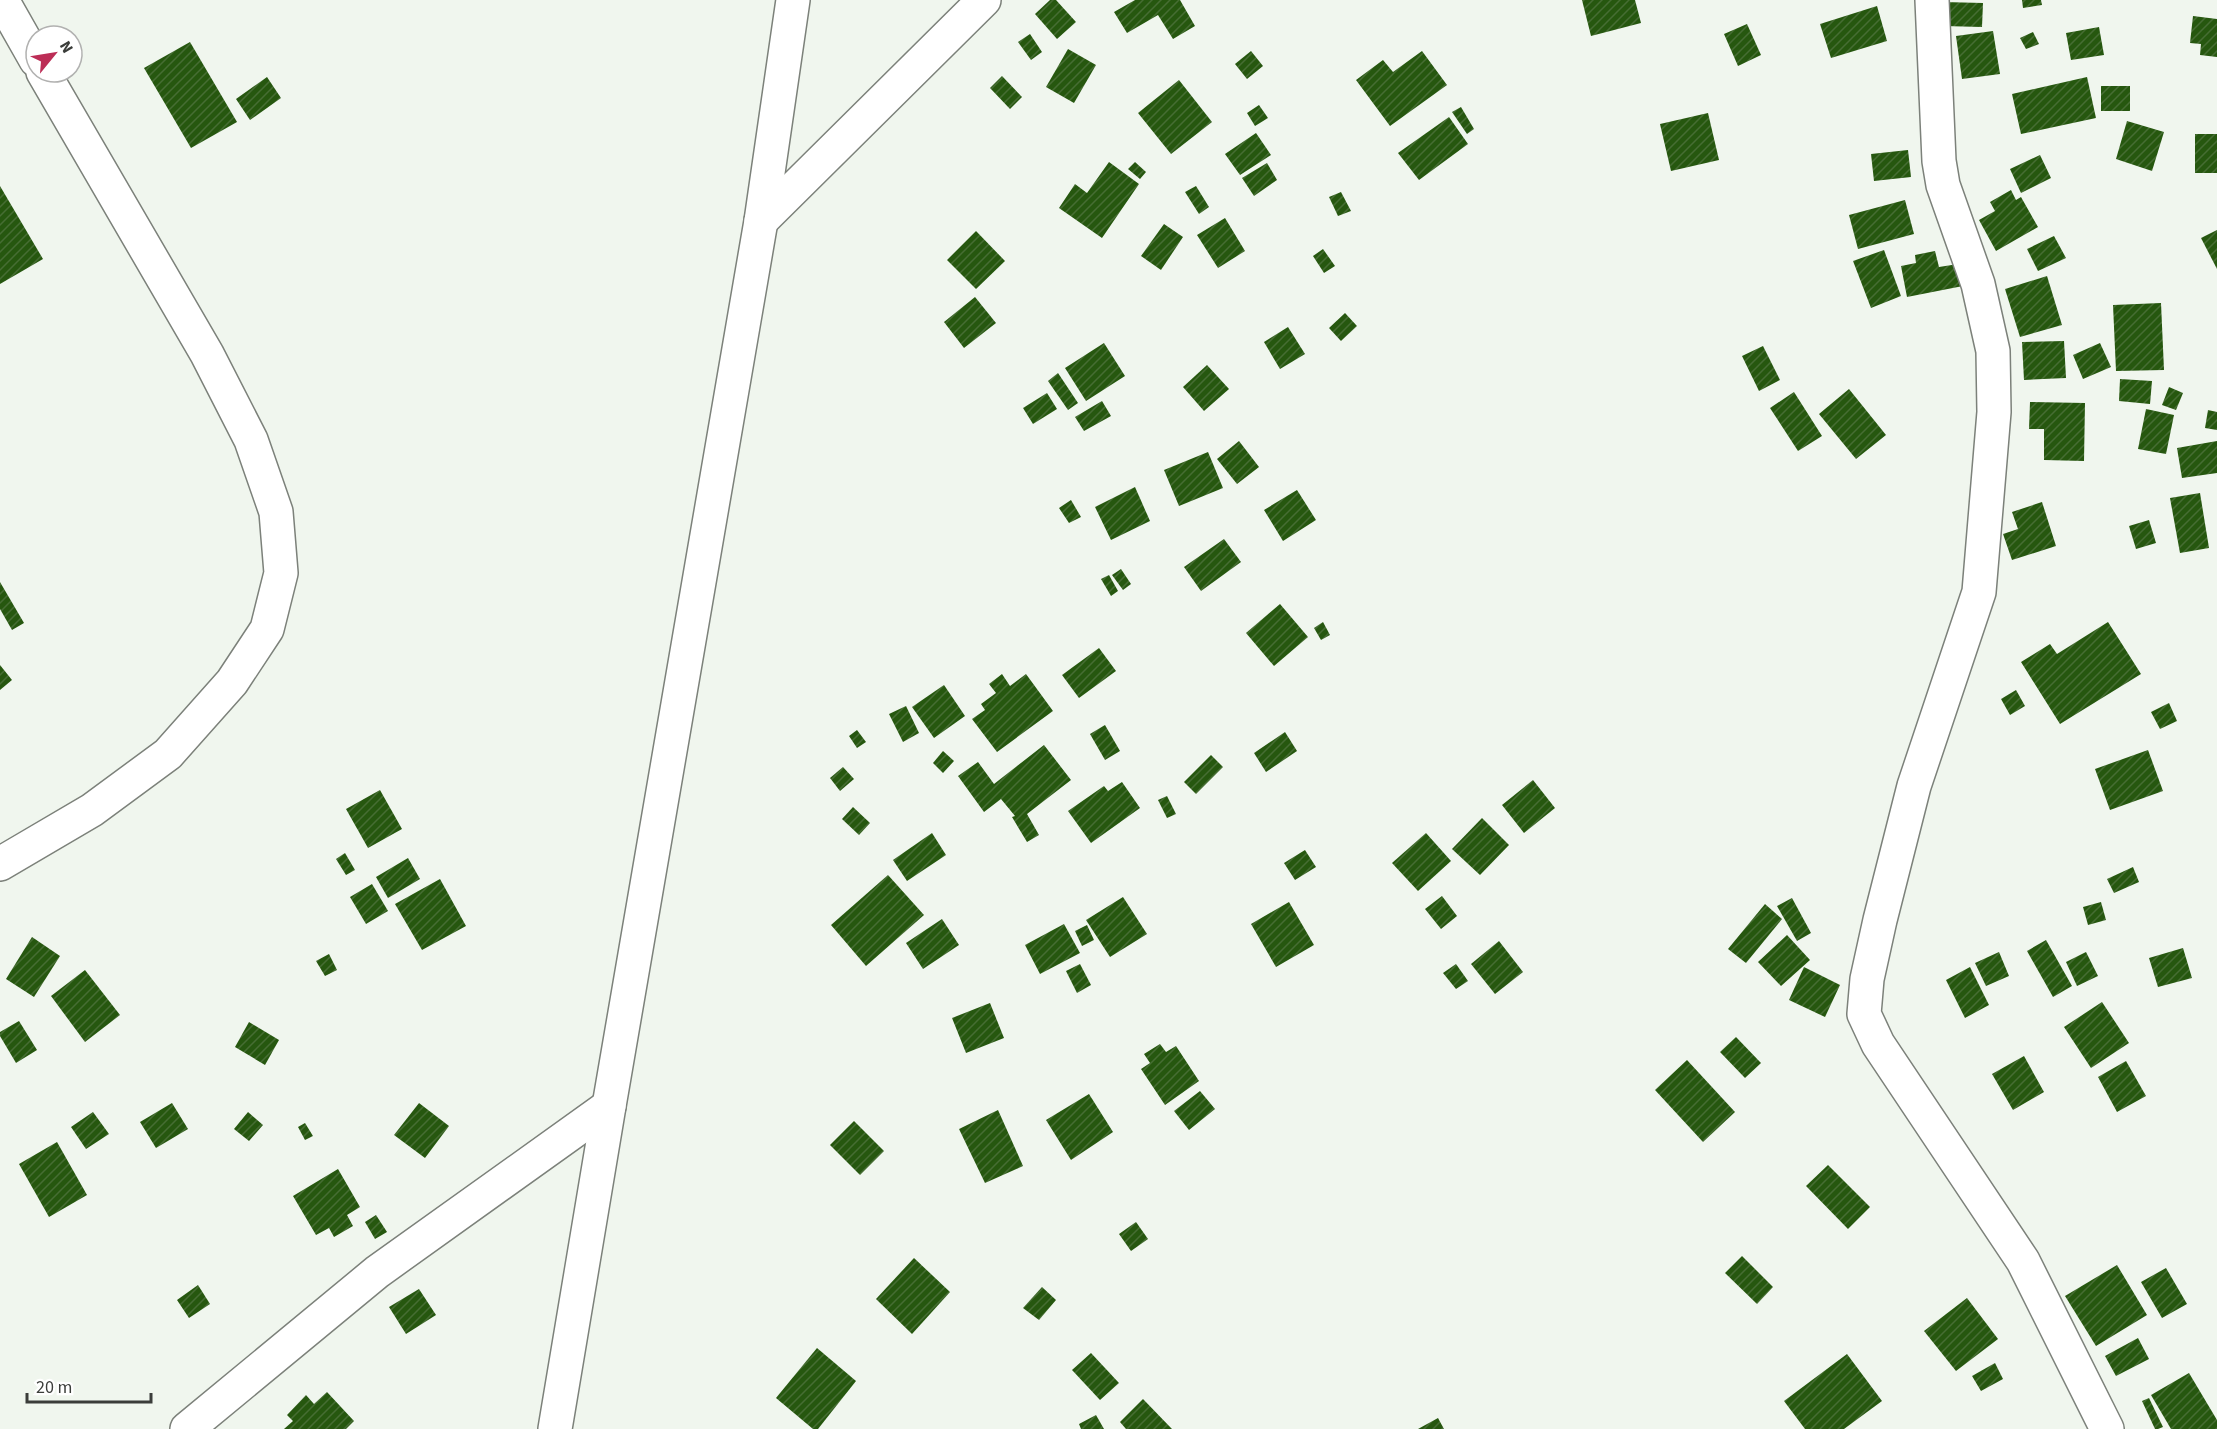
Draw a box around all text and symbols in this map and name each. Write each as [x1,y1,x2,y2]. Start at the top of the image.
north arrow [24,24,84,84]
text: N [54,37,78,57]
scale bar [27,1366,152,1404]
text: 20 m [36,1375,72,1400]

